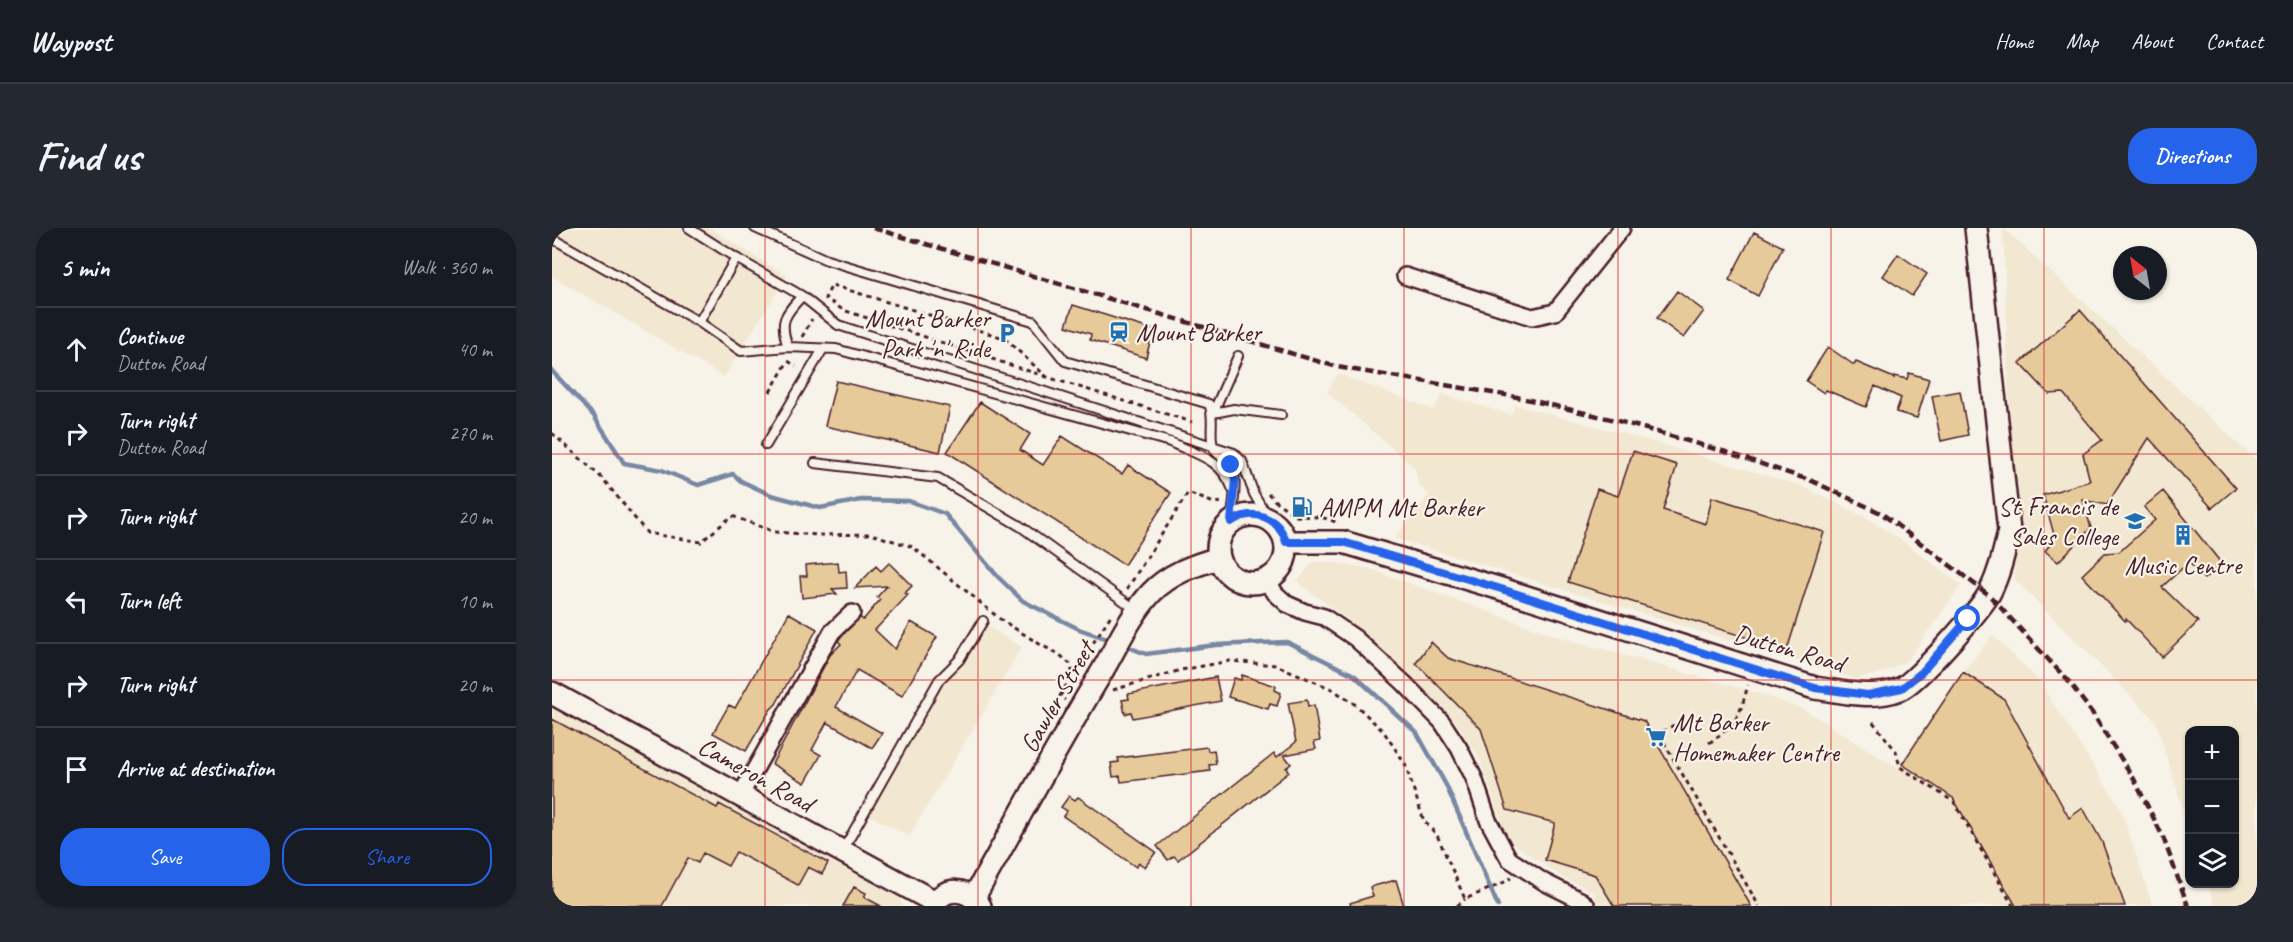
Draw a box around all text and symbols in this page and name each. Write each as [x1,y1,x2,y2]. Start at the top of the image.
text: Waypost [30,24,111,59]
text: Home [1995,28,2033,54]
text: Map [2066,28,2098,54]
text: About [2131,28,2173,54]
text: Contact [2206,28,2263,54]
button: Directions [2128,128,2257,184]
text: Find us [36,130,141,183]
north arrow [2113,246,2167,300]
text: 5 min [60,251,109,284]
text: Walk · 360 m [402,255,492,280]
place label: Mount Barker Park 'n' Ride [865,302,992,365]
place label: Mount Barker [1136,316,1263,349]
station icon: Mount Barker [1107,320,1131,344]
parking icon: Mount Barker Park 'n' Ride [995,321,1019,345]
text: Continue [117,323,183,351]
icon: ahead [60,333,93,366]
text: 40 m [458,337,492,362]
text: Dutton Road [117,351,204,376]
text: Turn right [117,407,194,435]
icon: right [60,417,93,450]
text: 270 m [449,421,492,446]
text: Dutton Road [117,435,204,460]
route end [1217,451,1243,477]
place label: St Francis de Sales College [1998,490,2120,553]
place label: AMPM Mt Barker [1319,491,1486,524]
fuel station icon: AMPM Mt Barker [1290,495,1314,519]
icon: right [60,501,93,534]
text: Turn right [117,503,194,531]
text: 20 m [458,505,492,530]
school or university icon: St Francis de Sales College [2123,509,2147,533]
building icon: Music Centre [2171,523,2195,547]
place label: Music Centre [2125,549,2244,582]
icon: left [60,585,93,618]
text: Turn left [117,587,181,615]
text: 10 m [458,589,492,614]
route start [1954,605,1980,631]
street label: Dutton Road [1730,617,1852,681]
street label: Gawler Street [1013,633,1104,758]
icon: right [60,669,93,702]
text: Turn right [117,671,194,699]
text: 20 m [458,673,492,698]
place label: Mt Barker Homemaker Centre [1673,706,1840,769]
supermarket icon: Mt Barker Homemaker Centre [1644,725,1668,749]
map controls [2185,726,2239,888]
button: + [2185,726,2239,780]
street label: Cameron Road [692,729,822,821]
icon: arrive [60,753,93,786]
text: Arrive at destination [117,755,274,783]
button: − [2185,780,2239,834]
button: Save [60,828,270,886]
button: Share [282,828,492,886]
button: layers [2185,834,2239,888]

